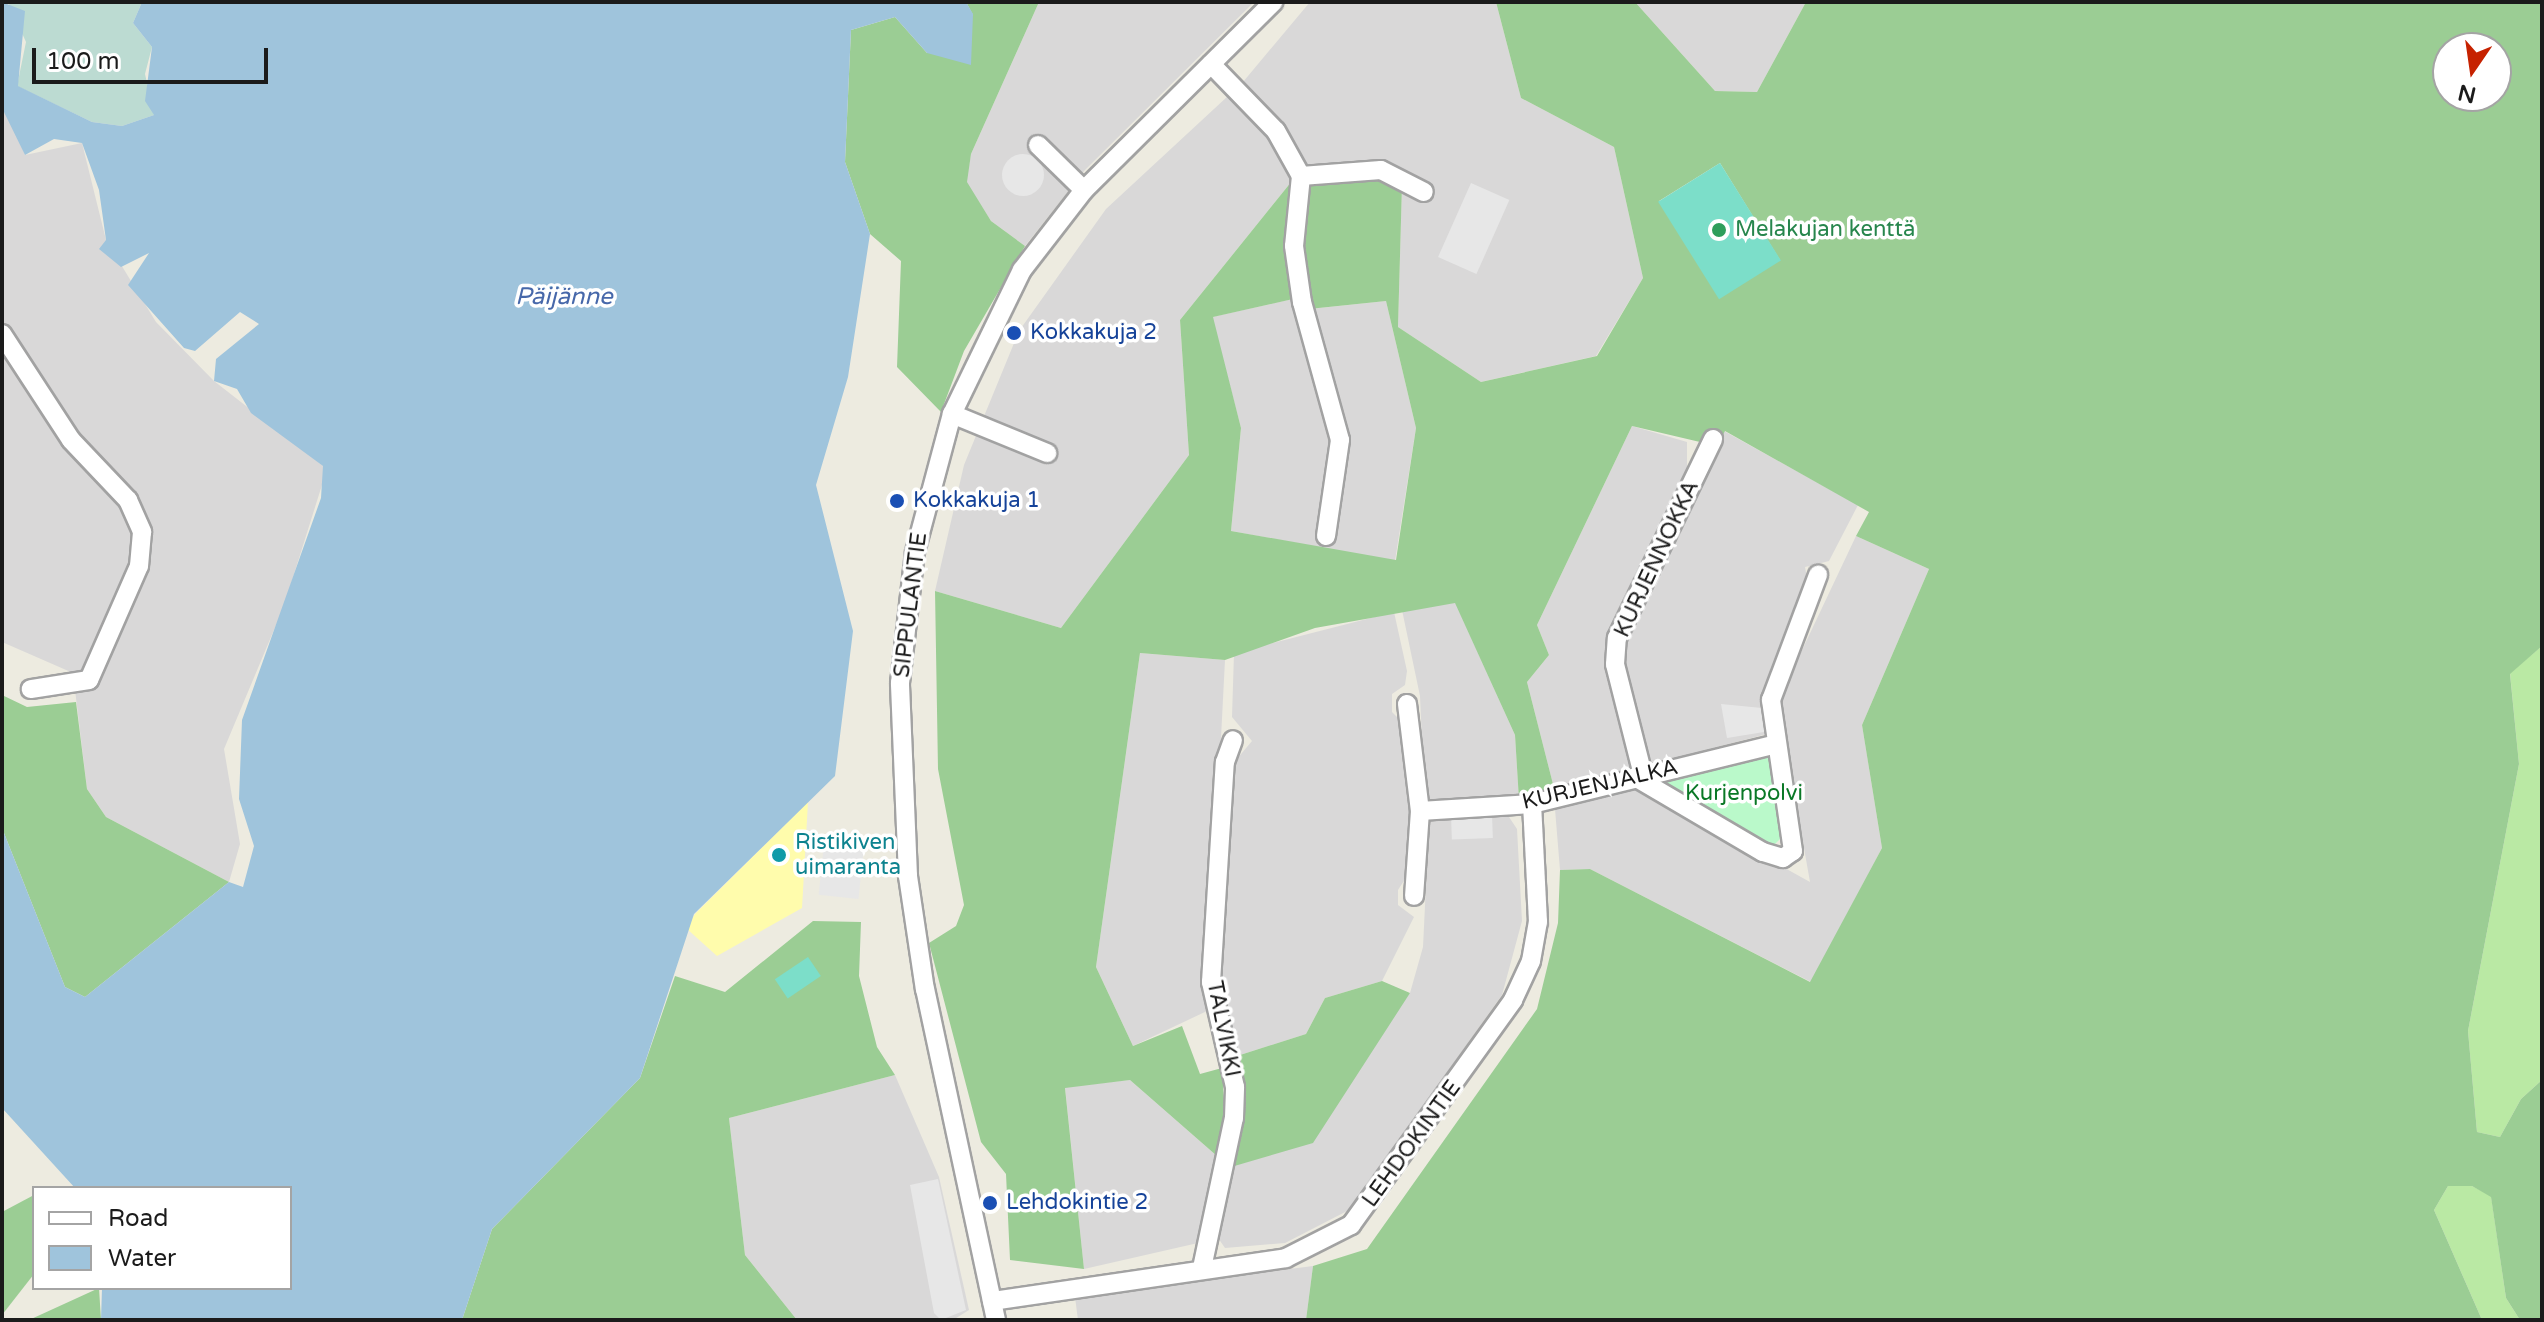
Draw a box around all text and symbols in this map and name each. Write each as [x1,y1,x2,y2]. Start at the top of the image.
scale bar [36,32,272,82]
north arrow [2432,32,2512,112]
text: 100 m [46,47,120,76]
text: N [2456,79,2479,108]
place label: Melakujan kenttä [1735,217,1915,243]
marker: Melakujan kenttä [1710,221,1728,239]
water label: Päijänne [515,283,613,311]
place label: Kokkakuja 2 [1030,320,1157,346]
marker: Kokkakuja 2 [1005,324,1023,342]
street label: KURJENNOKKA [1609,476,1705,642]
place label: Kokkakuja 1 [913,488,1040,514]
marker: Kokkakuja 1 [888,492,906,510]
street label: SIPPULANTIE [889,531,933,679]
street label: KURJENJALKA [1520,754,1680,816]
park label: Kurjenpolvi [1685,781,1803,807]
place label: Ristikiven uimaranta [795,829,901,880]
marker: Ristikiven uimaranta [770,846,788,864]
street label: TALVIKKI [1201,979,1245,1079]
street label: LEHDOKINTIE [1357,1076,1467,1212]
legend [32,1186,292,1290]
place label: Lehdokintie 2 [1006,1190,1148,1216]
marker: Lehdokintie 2 [981,1194,999,1212]
text: Road [108,1204,168,1233]
text: Water [108,1244,176,1273]

